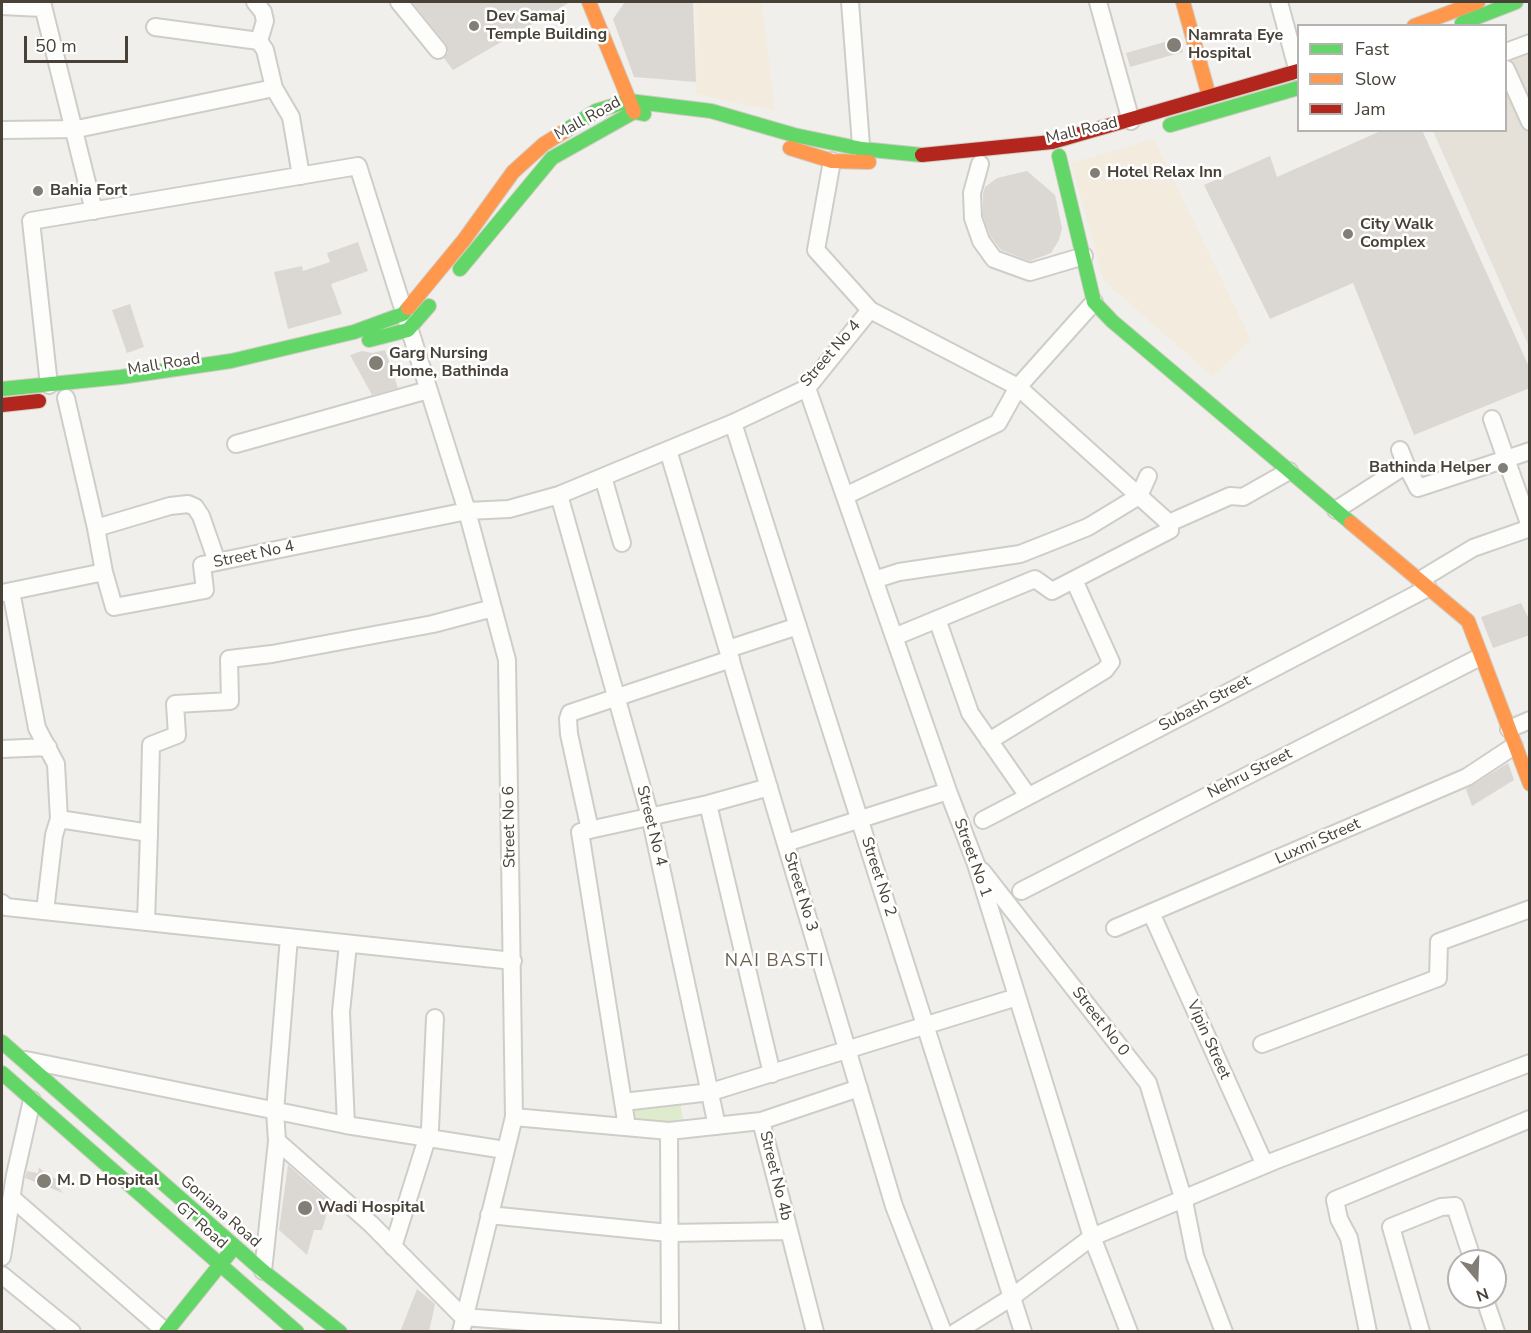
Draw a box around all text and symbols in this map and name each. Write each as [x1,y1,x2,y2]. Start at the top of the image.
place label: Dev Samaj Temple Building [486,7,607,45]
marker: Dev Samaj Temple Building [467,19,481,33]
scale bar [27,24,130,62]
legend [1297,24,1507,132]
place label: Namrata Eye Hospital [1188,26,1283,64]
text: 50 m [35,34,77,58]
marker: Namrata Eye Hospital [1165,36,1183,54]
text: Fast [1355,37,1389,61]
text: Slow [1355,67,1396,91]
street label: Mall Road [551,93,625,145]
text: Jam [1355,97,1386,121]
street label: Mall Road [1044,113,1120,149]
place label: Hotel Relax Inn [1107,163,1222,183]
marker: Hotel Relax Inn [1088,166,1102,180]
place label: Bahia Fort [50,181,127,201]
marker: Bahia Fort [31,184,45,198]
place label: City Walk Complex [1360,215,1433,253]
marker: City Walk Complex [1341,227,1355,241]
street label: Street No 4 [797,317,865,391]
place label: Garg Nursing Home, Bathinda [389,344,509,382]
street label: Mall Road [126,350,202,380]
marker: Garg Nursing Home, Bathinda [367,354,385,372]
place label: Bathinda Helper [1369,458,1491,478]
marker: Bathinda Helper [1496,461,1510,475]
street label: Street No 4 [212,537,296,573]
street label: Subash Street [1156,672,1254,736]
street label: Nehru Street [1205,745,1295,803]
street label: Street No 4 [632,784,670,868]
street label: Street No 6 [500,786,520,868]
street label: Luxmi Street [1272,815,1364,869]
street label: Street No 1 [949,816,995,900]
street label: Street No 2 [856,835,900,919]
street label: Street No 3 [779,850,821,934]
district label: NAI BASTI [725,951,825,973]
street label: Street No 0 [1067,984,1133,1060]
street label: Vipin Street [1182,997,1234,1083]
street label: Street No 4b [755,1129,795,1223]
place label: M. D Hospital [57,1171,159,1191]
marker: M. D Hospital [35,1172,53,1190]
street label: Goniana Road [176,1172,264,1252]
street label: GT Road [171,1198,231,1254]
place label: Wadi Hospital [318,1198,425,1218]
marker: Wadi Hospital [296,1199,314,1217]
north arrow [1447,1249,1507,1309]
text: N [1473,1282,1491,1306]

